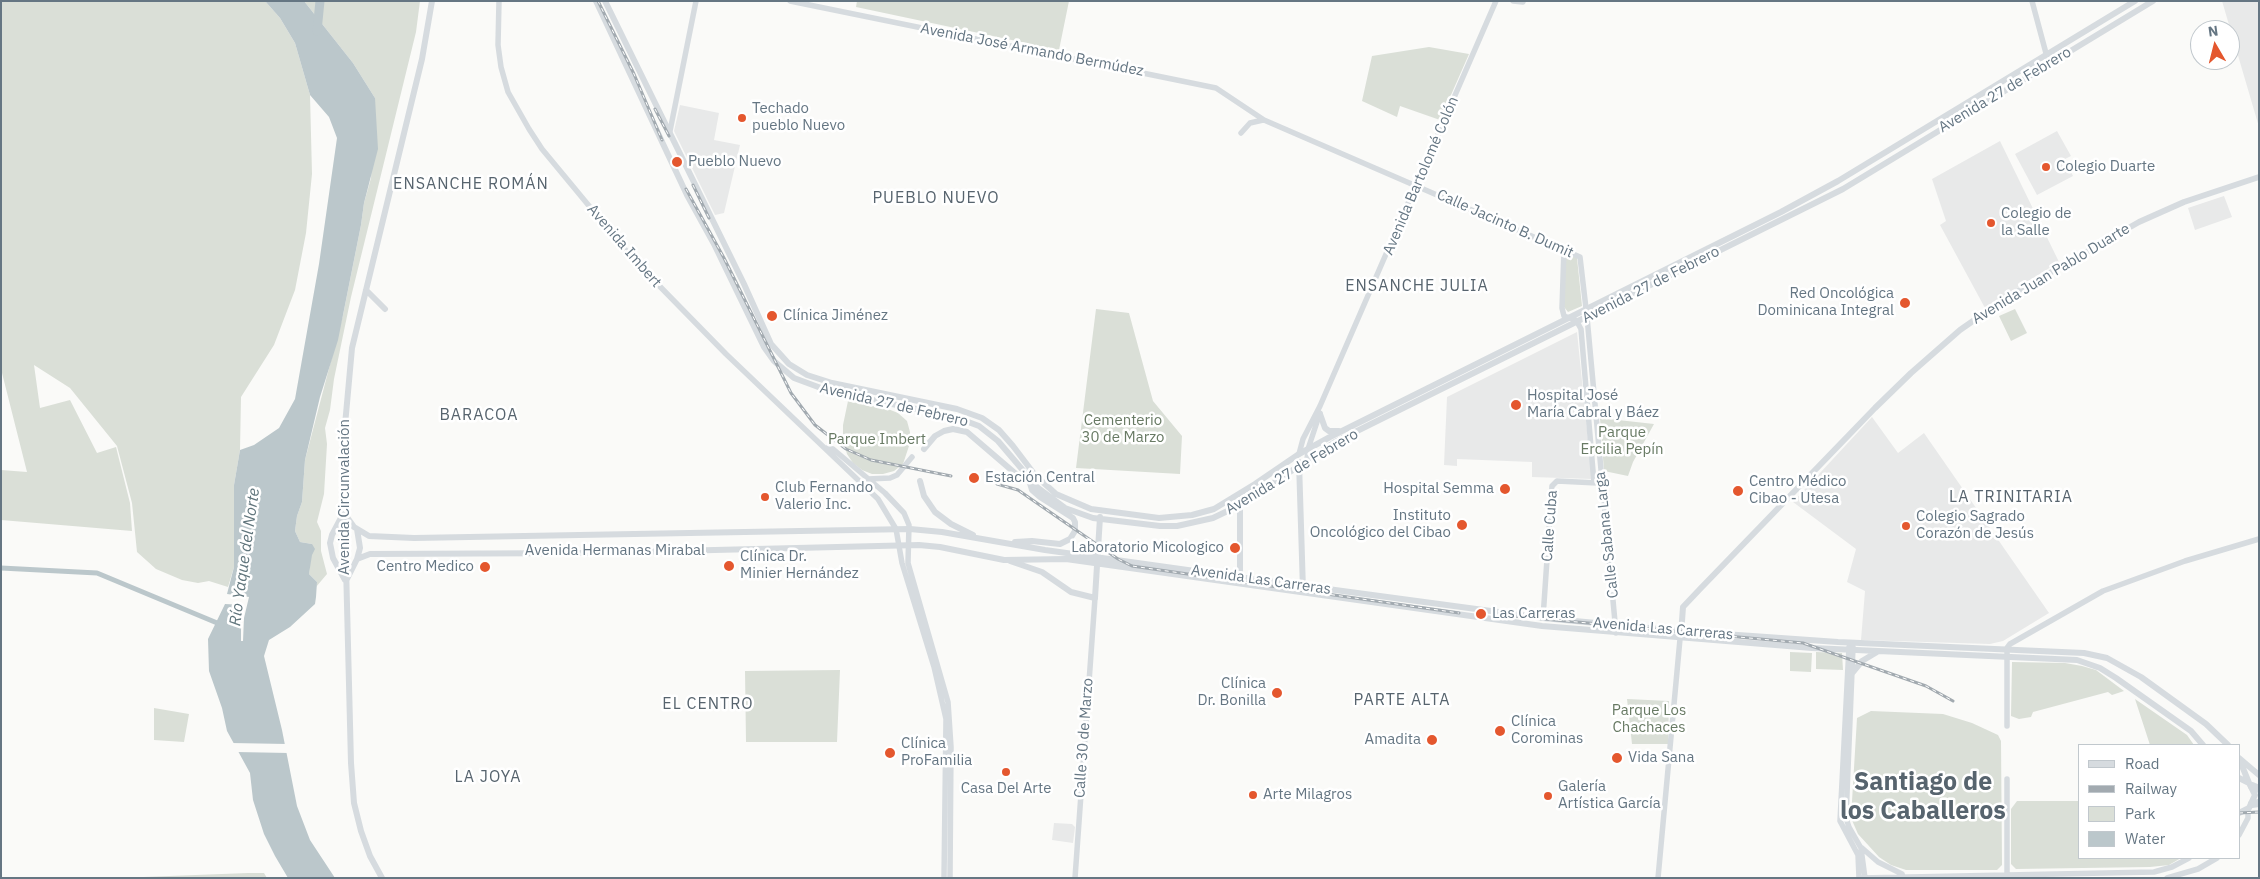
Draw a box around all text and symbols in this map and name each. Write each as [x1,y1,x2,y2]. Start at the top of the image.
street label: Avenida José Armando Bermúdez [919,20,1145,80]
north arrow [2190,20,2240,70]
text: N [2207,22,2219,41]
street label: Avenida 27 de Febrero [1935,43,2075,137]
street label: Avenida Bartolomé Colón [1379,94,1463,258]
place label: Techado pueblo Nuevo [752,100,845,135]
marker: Techado pueblo Nuevo [736,112,748,124]
place label: Pueblo Nuevo [688,153,781,171]
marker: Pueblo Nuevo [670,155,684,169]
place label: Colegio Duarte [2056,158,2155,176]
marker: Colegio Duarte [2040,161,2052,173]
district label: ENSANCHE ROMÁN [391,174,551,194]
street label: Calle Jacinto B. Dumit [1434,186,1576,262]
district label: PUEBLO NUEVO [871,188,1001,208]
street label: Avenida Imbert [583,201,665,291]
place label: Colegio de la Salle [2001,205,2072,240]
marker: Colegio de la Salle [1985,217,1997,229]
street label: Avenida Juan Pablo Duarte [1969,220,2133,328]
street label: Avenida 27 de Febrero [1579,243,1723,327]
district label: ENSANCHE JULIA [1343,276,1491,296]
place label: Red Oncológica Dominicana Integral [1757,285,1894,320]
marker: Red Oncológica Dominicana Integral [1898,296,1912,310]
place label: Clínica Jiménez [783,307,888,325]
marker: Clínica Jiménez [765,309,779,323]
street label: Avenida 27 de Febrero [818,379,970,431]
place label: Hospital José María Cabral y Báez [1527,387,1659,422]
marker: Hospital José María Cabral y Báez [1509,398,1523,412]
district label: BARACOA [439,405,519,425]
park label: Cementerio 30 de Marzo [1082,412,1164,447]
street label: Avenida Circunvalación [336,419,354,575]
park label: Parque Ercilia Pepín [1581,424,1663,459]
street label: Avenida 27 de Febrero [1222,425,1362,519]
park label: Parque Imbert [828,431,926,449]
place label: Estación Central [985,469,1095,487]
marker: Estación Central [967,471,981,485]
street label: Calle Sabana Larga [1591,471,1623,599]
place label: Centro Médico Cibao - Utesa [1749,473,1846,508]
place label: Club Fernando Valerio Inc. [775,479,873,514]
place label: Hospital Semma [1383,480,1494,498]
marker: Hospital Semma [1498,482,1512,496]
marker: Centro Médico Cibao - Utesa [1731,484,1745,498]
water label: Río Yaque del Norte [226,487,264,627]
district label: LA TRINITARIA [1947,487,2075,507]
street label: Calle Cuba [1539,490,1561,562]
marker: Club Fernando Valerio Inc. [759,491,771,503]
place label: Instituto Oncológico del Cibao [1310,507,1451,542]
place label: Colegio Sagrado Corazón de Jesús [1916,508,2034,543]
marker: Instituto Oncológico del Cibao [1455,518,1469,532]
marker: Colegio Sagrado Corazón de Jesús [1900,520,1912,532]
place label: Laboratorio Micologico [1071,539,1224,557]
marker: Laboratorio Micologico [1228,541,1242,555]
street label: Avenida Hermanas Mirabal [525,542,705,560]
place label: Clínica Dr. Minier Hernández [740,548,859,583]
place label: Centro Medico [377,558,474,576]
marker: Clínica Dr. Minier Hernández [722,559,736,573]
marker: Centro Medico [478,560,492,574]
street label: Avenida Las Carreras [1190,561,1332,599]
place label: Las Carreras [1492,605,1576,623]
marker: Las Carreras [1474,607,1488,621]
street label: Avenida Las Carreras [1592,614,1734,644]
place label: Clínica Dr. Bonilla [1197,675,1266,710]
street label: Calle 30 de Marzo [1071,677,1097,799]
marker: Clínica Dr. Bonilla [1270,686,1284,700]
district label: PARTE ALTA [1352,690,1452,710]
district label: EL CENTRO [661,694,755,714]
park label: Parque Los Chachaces [1612,702,1686,737]
place label: Clínica Corominas [1511,713,1583,748]
marker: Clínica Corominas [1493,724,1507,738]
place label: Amadita [1365,731,1421,749]
marker: Amadita [1425,733,1439,747]
place label: Clínica ProFamilia [901,735,972,770]
legend [2078,744,2240,859]
marker: Clínica ProFamilia [883,746,897,760]
place label: Vida Sana [1628,749,1694,767]
marker: Vida Sana [1610,751,1624,765]
text: Road [2125,754,2160,773]
marker: Casa Del Arte [1000,766,1012,778]
district label: LA JOYA [454,767,522,787]
district label: Santiago de los Caballeros [1840,768,2006,827]
place label: Galería Artística García [1558,778,1661,813]
text: Railway [2125,779,2177,798]
place label: Casa Del Arte [961,780,1051,798]
place label: Arte Milagros [1263,786,1352,804]
marker: Arte Milagros [1247,789,1259,801]
marker: Galería Artística García [1542,790,1554,802]
text: Park [2125,804,2155,823]
text: Water [2125,829,2165,848]

